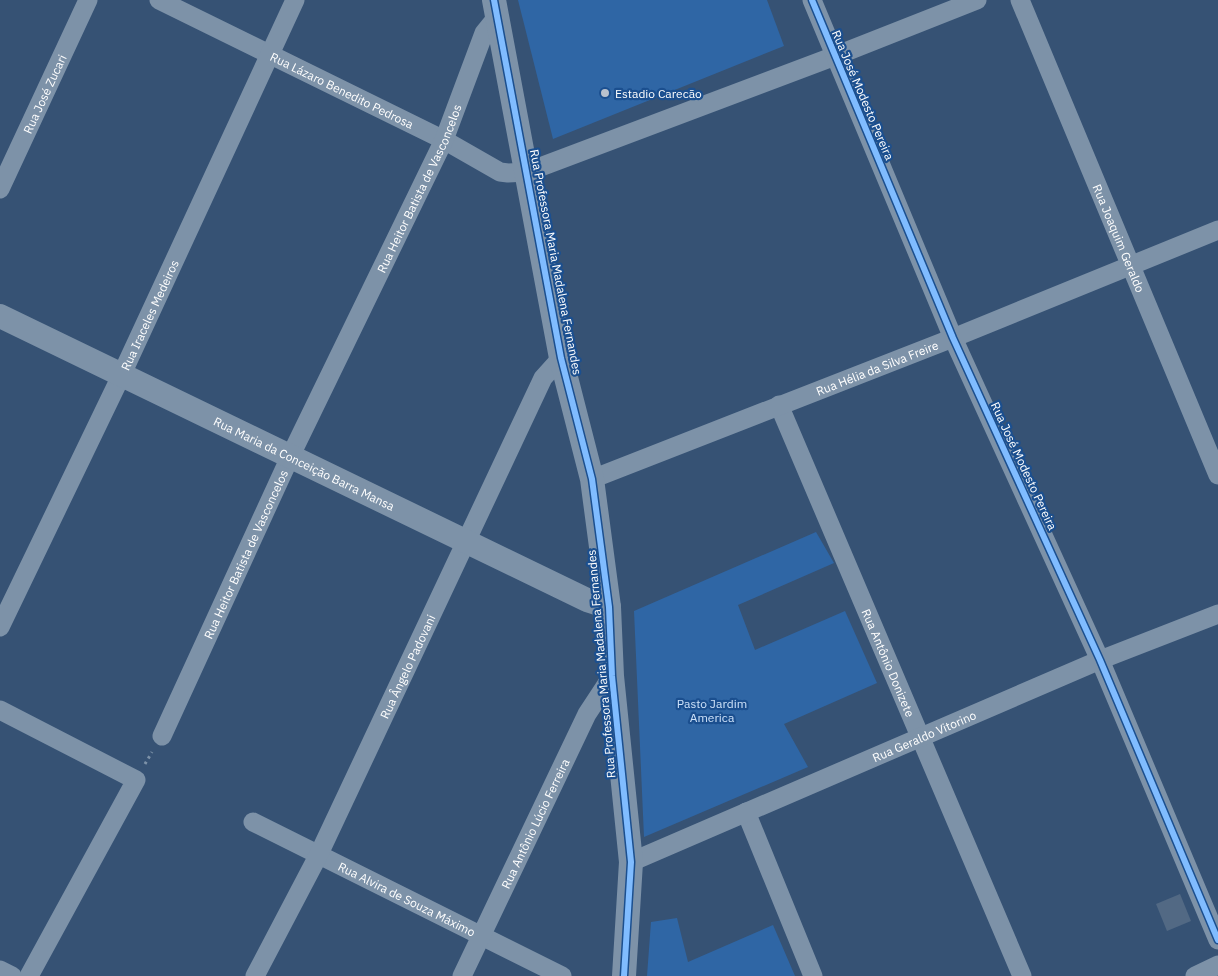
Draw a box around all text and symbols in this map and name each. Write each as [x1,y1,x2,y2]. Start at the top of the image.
street label: Rua José Modesto Pereira [829,28,897,163]
street label: Rua Lázaro Benedito Pedrosa [268,48,417,132]
street label: Rua José Zucari [19,52,69,136]
place label: Estadio Carecão [615,86,702,101]
marker: Estadio Carecão [599,87,611,99]
street label: Rua Heitor Batista de Vasconcelos [373,102,464,275]
street label: Rua Professora Maria Madalena Fernandes [527,148,585,376]
street label: Rua Joaquim Geraldo [1090,182,1149,295]
street label: Rua Iraceles Medeiros [117,257,181,373]
street label: Rua Hélia da Silva Freire [814,337,941,398]
street label: Rua José Modesto Pereira [988,400,1061,533]
street label: Rua Maria da Conceição Barra Mansa [211,413,398,514]
street label: Rua Heitor Batista de Vasconcelos [200,467,291,641]
street label: Rua Professora Maria Madalena Fernandes [584,549,618,779]
street label: Rua Antônio Donizete [859,606,918,719]
street label: Rua Ângelo Padovani [376,612,438,721]
park label: Pasto Jardim America [677,696,747,725]
street label: Rua Geraldo Vitorino [870,707,978,765]
street label: Rua Antônio Lúcio Ferreira [497,756,572,891]
street label: Rua Alvira de Souza Máximo [336,858,478,939]

